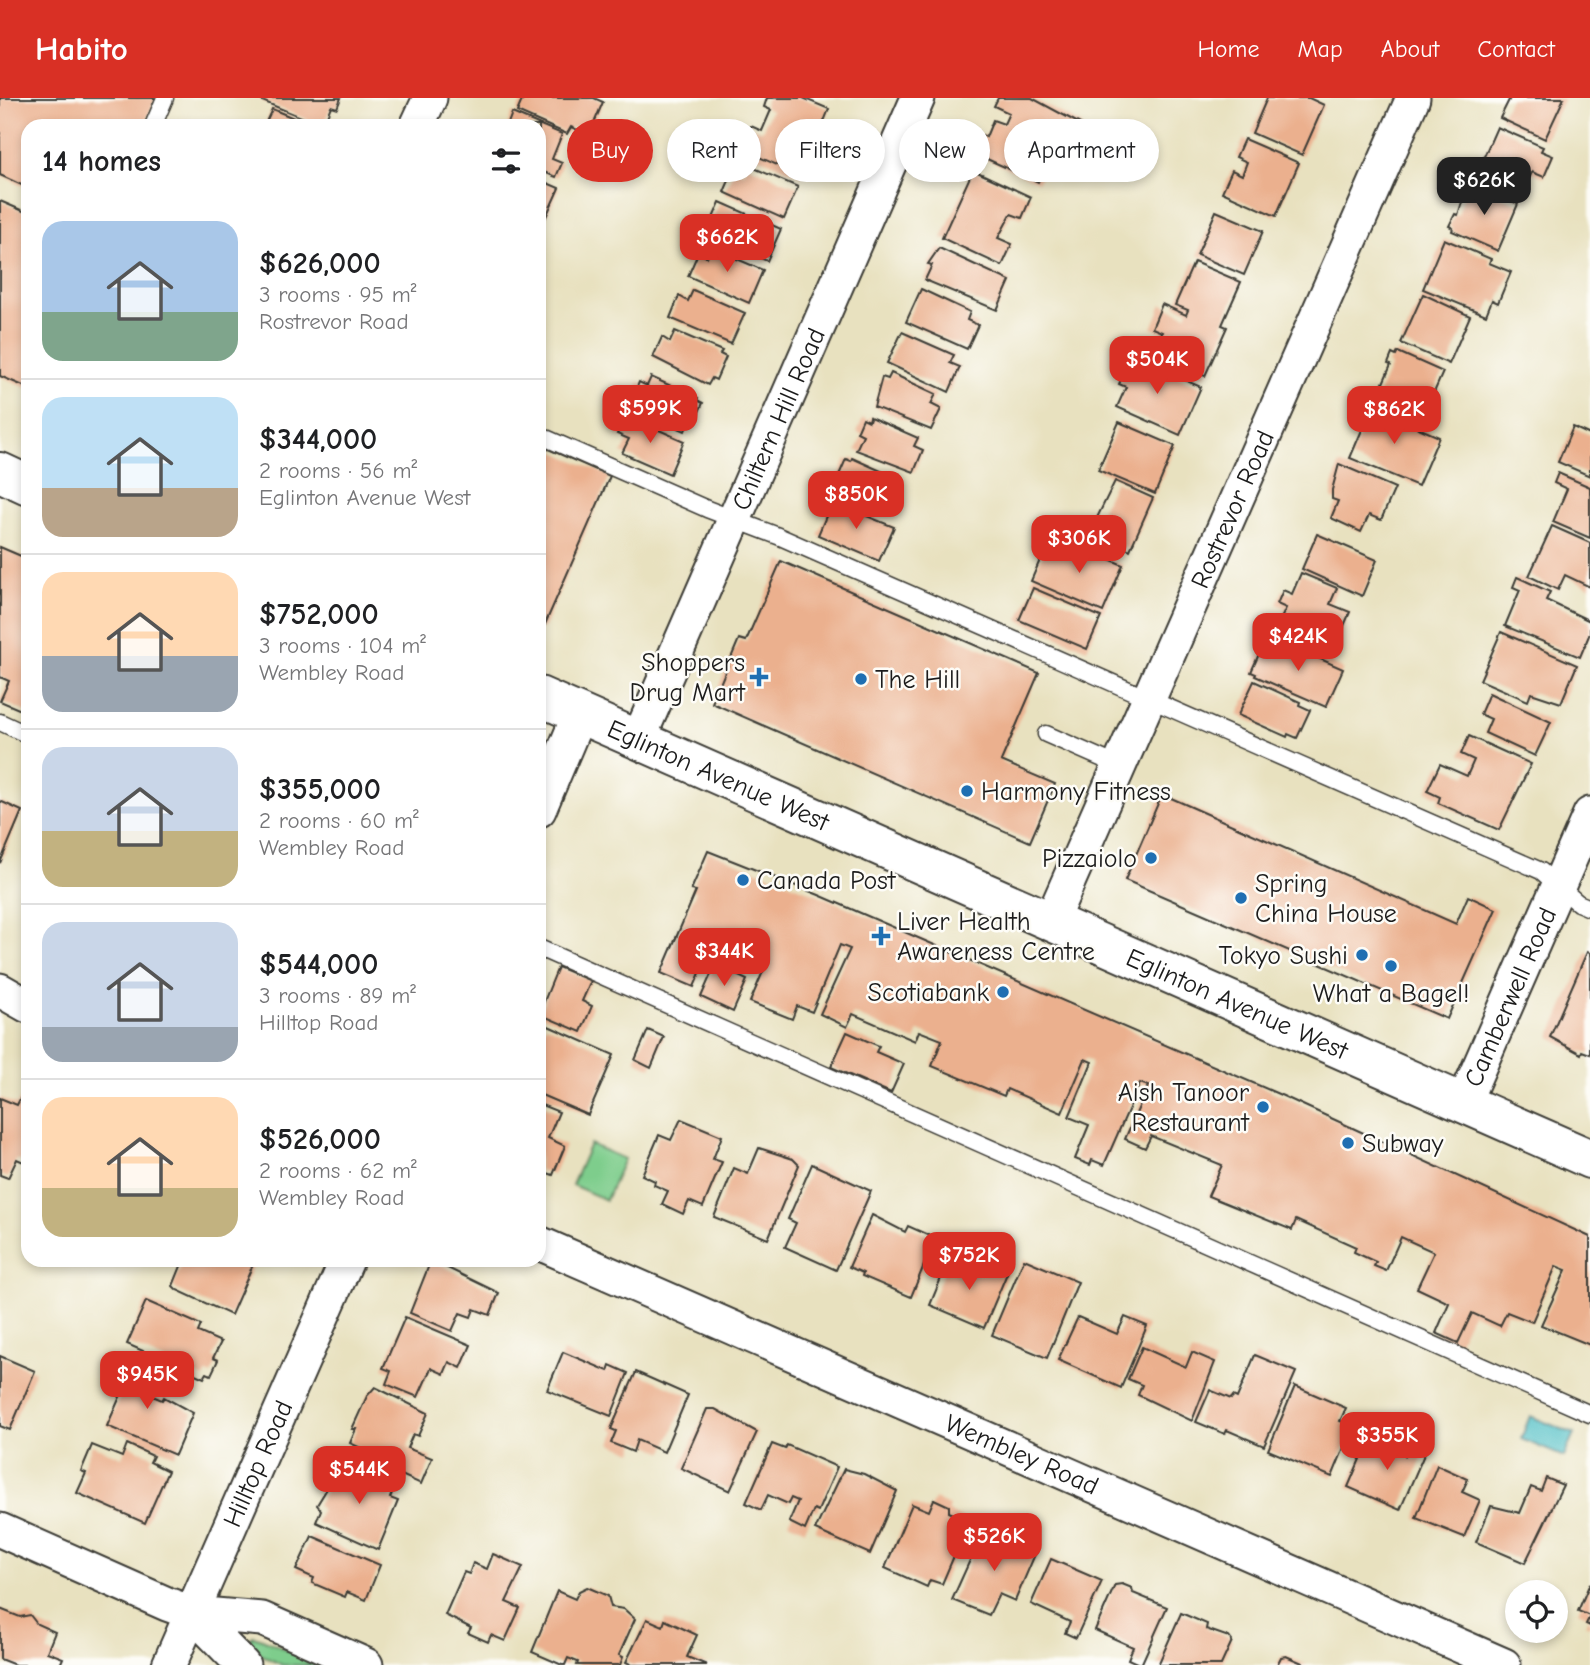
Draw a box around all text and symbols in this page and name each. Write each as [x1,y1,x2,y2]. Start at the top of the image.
text: Habito [35,30,128,68]
text: Home [1198,35,1259,63]
text: Map [1297,35,1343,63]
text: About [1381,35,1439,63]
text: Contact [1477,35,1555,63]
chip: Buy [567,119,653,182]
chip: Rent [667,119,761,182]
chip: Filters [775,119,885,182]
chip: New [899,119,990,182]
chip: Apartment [1004,119,1159,182]
icon: filters [487,142,525,180]
text: 14 homes [42,144,161,179]
pin: $626K [1435,158,1533,217]
text: $626K [1453,166,1515,193]
pin: $662K [678,214,776,274]
text: $662K [696,223,758,250]
text: $626,000 [259,246,381,281]
icon: home [98,249,182,333]
text: 3 rooms · 95 m² [259,281,417,308]
text: Rostrevor Road [259,308,409,335]
street label: Chiltern Hill Road [726,324,832,515]
pin: $504K [1108,336,1206,396]
text: $504K [1126,345,1188,372]
pin: $599K [601,386,699,445]
pin: $862K [1345,386,1443,446]
text: $599K [618,394,682,421]
text: $862K [1363,395,1425,422]
text: $344,000 [259,422,377,457]
icon: home [98,425,182,509]
street label: Rostrevor Road [1185,426,1281,593]
text: 2 rooms · 56 m² [259,457,417,484]
pin: $850K [807,472,905,531]
text: $850K [824,480,888,507]
text: Eglinton Avenue West [259,484,470,511]
pin: $306K [1030,516,1128,575]
text: $306K [1047,524,1111,551]
text: $752,000 [259,597,379,632]
icon: home [98,600,182,684]
pin: $424K [1249,614,1347,673]
text: $424K [1268,622,1328,649]
text: 3 rooms · 104 m² [259,632,426,659]
place label: Shoppers Drug Mart [630,648,747,708]
text: Wembley Road [259,659,404,686]
place label: The Hill [875,665,960,695]
marker: Shoppers Drug Mart [751,669,767,685]
marker: The Hill [853,671,869,687]
street label: Eglinton Avenue West [603,714,835,838]
text: $355,000 [259,772,381,807]
icon: home [98,775,182,859]
place label: Harmony Fitness [981,777,1171,807]
marker: Harmony Fitness [959,783,975,799]
text: 2 rooms · 60 m² [259,807,419,834]
text: Wembley Road [259,834,404,861]
place label: Pizzaiolo [1042,844,1137,874]
marker: Pizzaiolo [1143,850,1159,866]
place label: Canada Post [757,866,897,896]
place label: Spring China House [1255,869,1397,929]
marker: Canada Post [735,872,751,888]
marker: Spring China House [1233,890,1249,906]
street label: Camberwell Road [1458,903,1563,1091]
place label: Liver Health Awareness Centre [897,907,1095,967]
marker: Liver Health Awareness Centre [871,926,891,946]
pin: $344K [675,928,773,988]
text: $344K [694,937,754,964]
place label: Tokyo Sushi [1219,941,1348,971]
street label: Eglinton Avenue West [1121,943,1354,1067]
text: $544,000 [259,947,378,982]
marker: Tokyo Sushi [1354,947,1370,963]
icon: home [98,950,182,1034]
marker: What a Bagel! [1383,958,1399,974]
place label: Scotiabank [868,978,989,1008]
place label: What a Bagel! [1313,979,1469,1009]
text: 3 rooms · 89 m² [259,982,416,1009]
marker: Scotiabank [995,984,1011,1000]
text: Hilltop Road [259,1009,379,1036]
place label: Aish Tanoor Restaurant [1118,1078,1251,1138]
marker: Aish Tanoor Restaurant [1255,1099,1271,1115]
text: $526,000 [259,1122,381,1157]
icon: home [98,1125,182,1209]
place label: Subway [1362,1129,1444,1159]
marker: Subway [1340,1135,1356,1151]
text: 2 rooms · 62 m² [259,1157,417,1184]
text: Wembley Road [259,1184,404,1211]
pin: $752K [920,1232,1018,1292]
text: $752K [939,1241,999,1268]
pin: $945K [98,1352,196,1411]
text: $945K [116,1360,178,1387]
street label: Hilltop Road [217,1396,299,1532]
street label: Wembley Road [940,1408,1103,1502]
pin: $355K [1338,1412,1436,1472]
text: $355K [1356,1421,1418,1448]
pin: $544K [310,1446,408,1506]
text: $544K [329,1455,389,1482]
pin: $526K [945,1514,1043,1573]
text: $526K [963,1522,1025,1549]
map controls [1505,1580,1568,1643]
button: locate [1505,1580,1568,1643]

